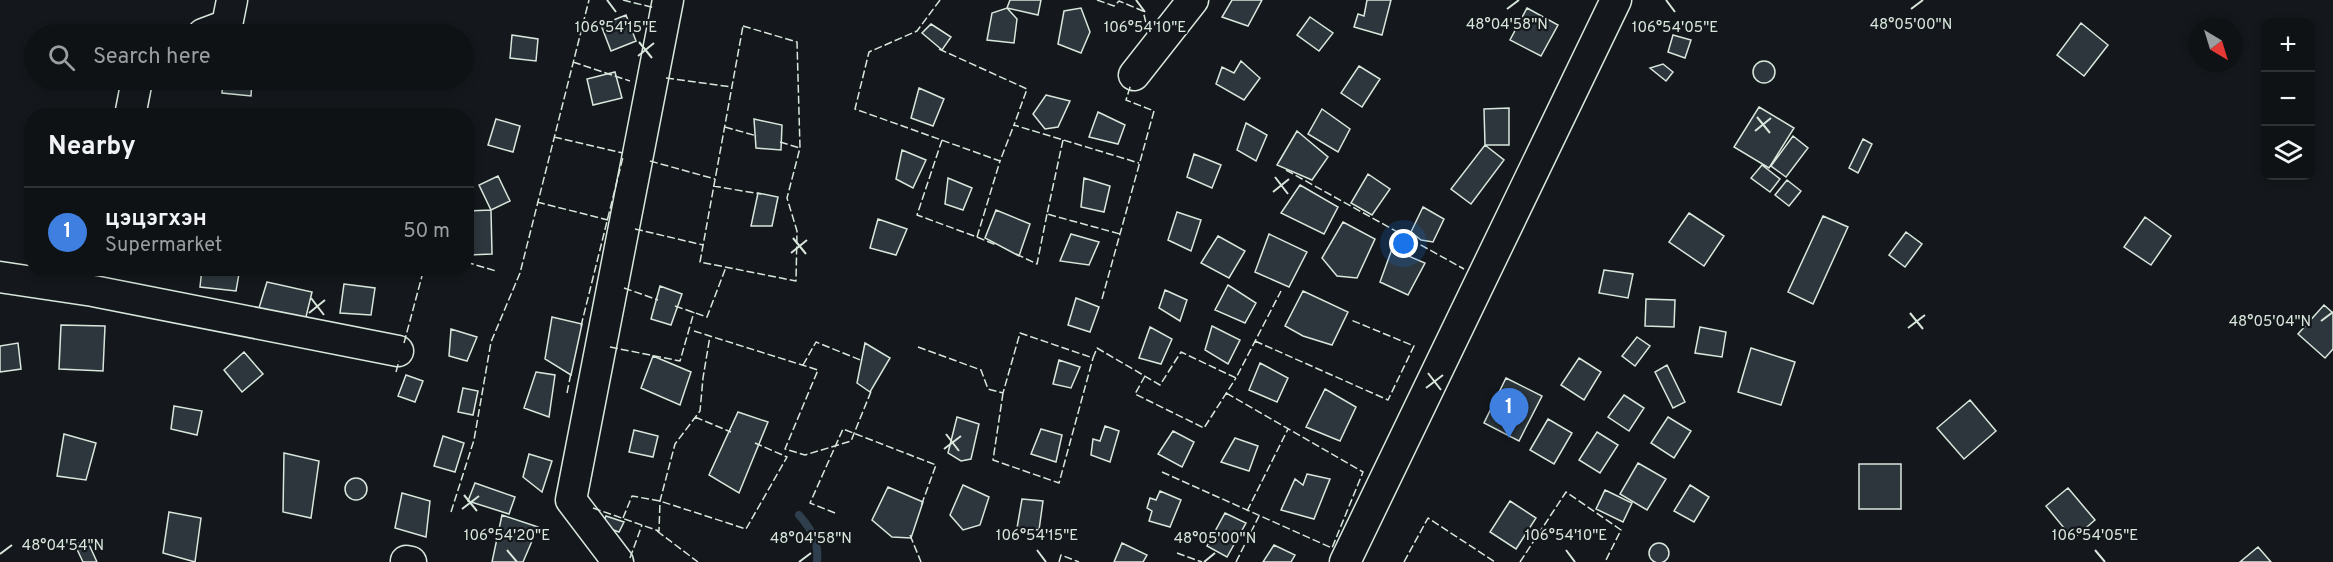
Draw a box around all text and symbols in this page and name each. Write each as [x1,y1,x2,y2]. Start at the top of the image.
text: 48°04'58"N [1466,16,1548,35]
text: 48°05'00"N [1870,16,1952,35]
north arrow [2189,18,2243,72]
map controls [2261,18,2315,180]
button: + [2261,18,2315,72]
text: 106°54'15"E [575,19,657,38]
text: 106°54'10"E [1104,19,1186,38]
text: 106°54'05"E [1632,19,1718,38]
search box [24,24,474,90]
icon: search [45,41,78,74]
text: Search here [93,44,211,71]
button: − [2261,72,2315,126]
button: layers [2261,126,2315,180]
text: Nearby [48,131,136,164]
text: цэцэгхэн [105,206,207,233]
text: 1 [64,219,72,245]
text: 50 m [403,219,450,245]
your location [1389,229,1418,258]
text: Supermarket [105,233,222,259]
text: 48°05'04"N [2229,313,2311,332]
pin: 1 [1490,388,1528,438]
text: 106°54'20"E [464,527,550,546]
text: 106°54'15"E [996,527,1078,546]
text: 106°54'10"E [1525,527,1607,546]
text: 106°54'05"E [2052,527,2138,546]
text: 48°04'58"N [770,530,852,549]
text: 48°05'00"N [1174,530,1256,549]
text: 48°04'54"N [22,537,104,556]

